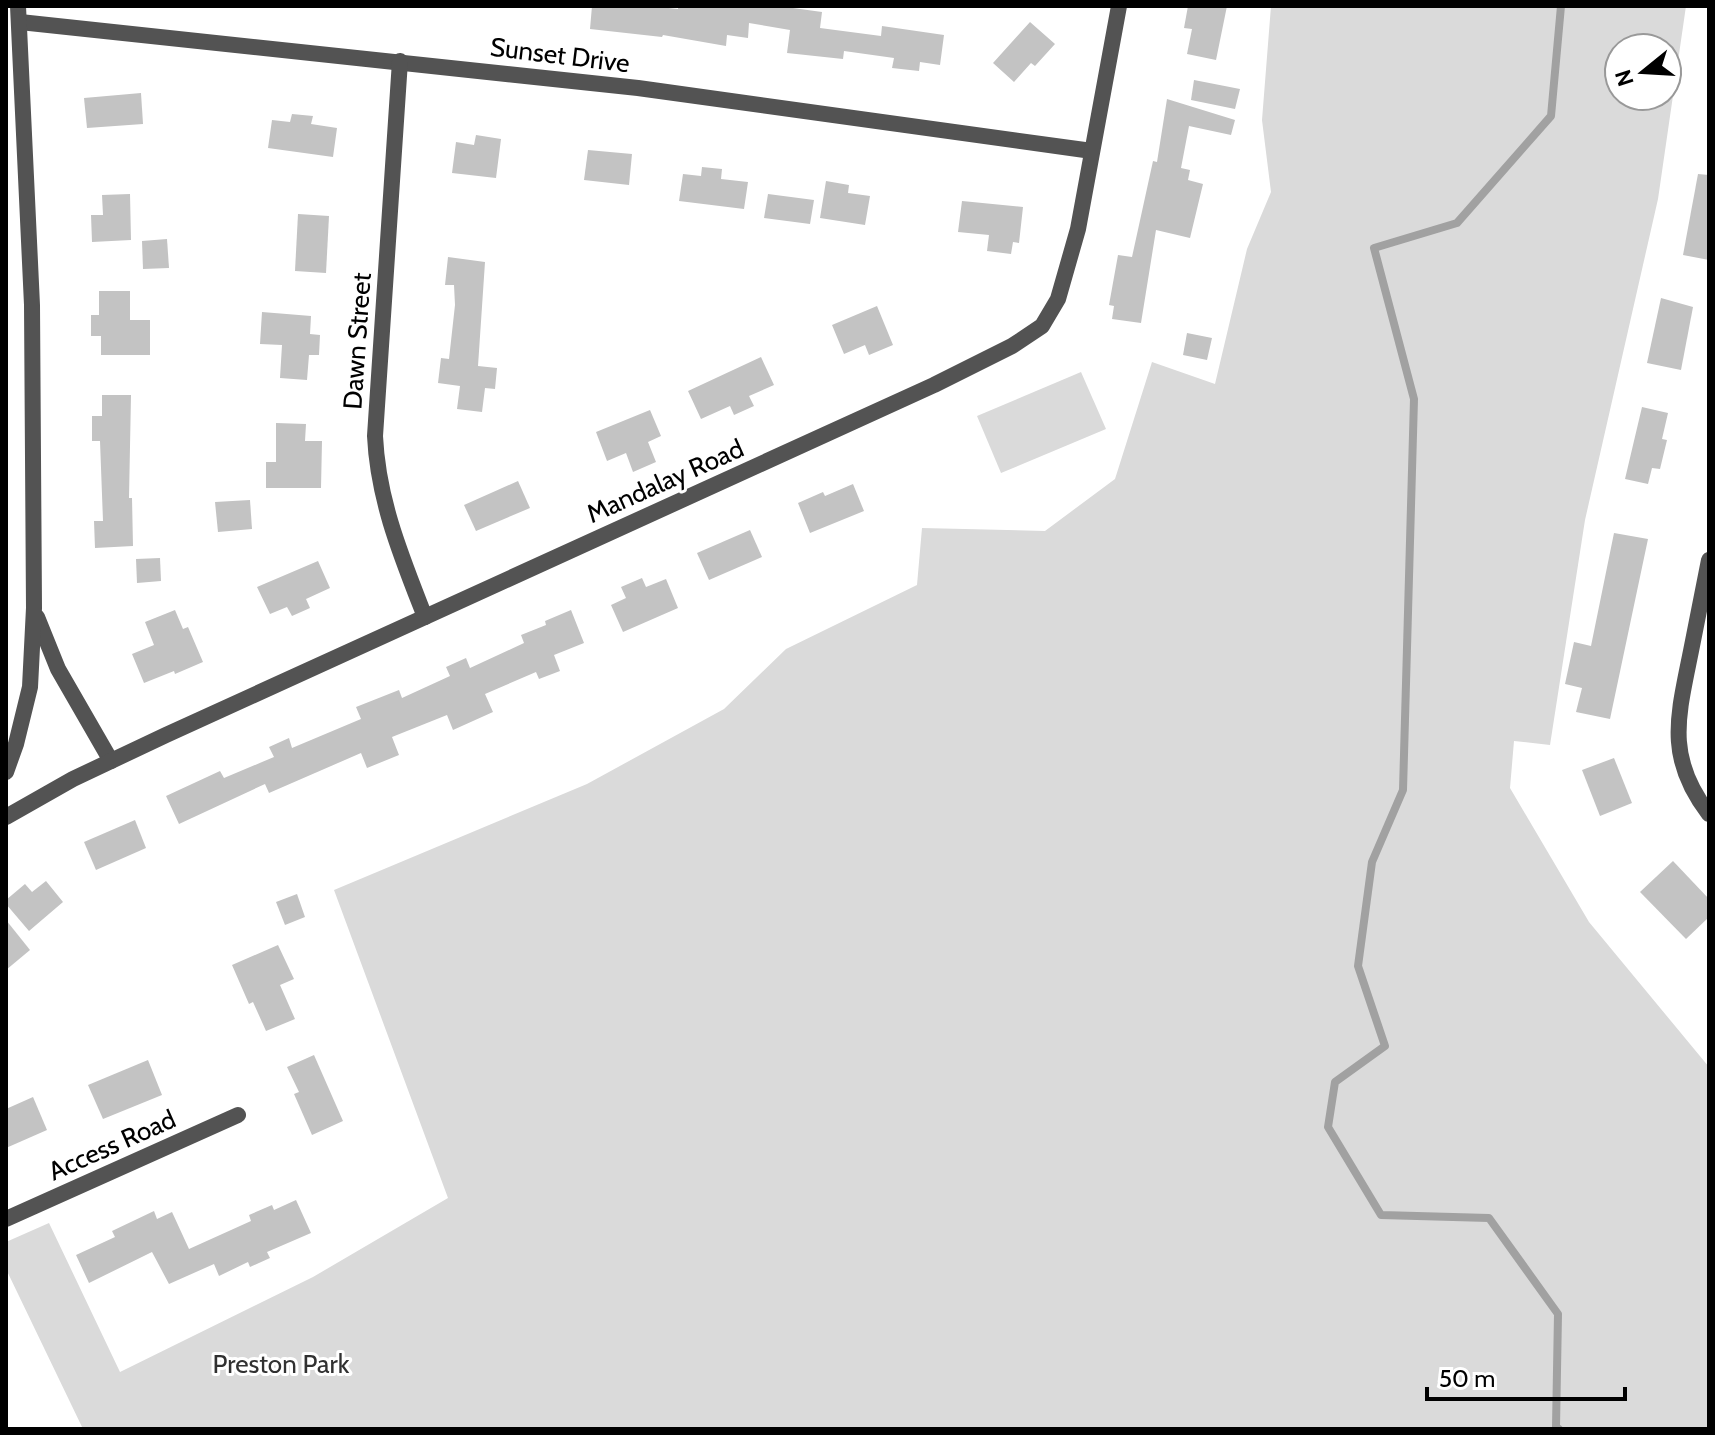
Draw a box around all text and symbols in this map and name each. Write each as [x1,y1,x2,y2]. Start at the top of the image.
street label: Sunset Drive [488,31,632,79]
north arrow [1603,32,1683,112]
text: N [1609,66,1640,90]
street label: Dawn Street [336,271,378,410]
street label: Mandalay Road [582,432,748,530]
street label: Access Road [43,1103,181,1187]
park label: Preston Park [213,1348,350,1380]
scale bar [1427,1351,1625,1401]
text: 50 m [1439,1364,1495,1393]

